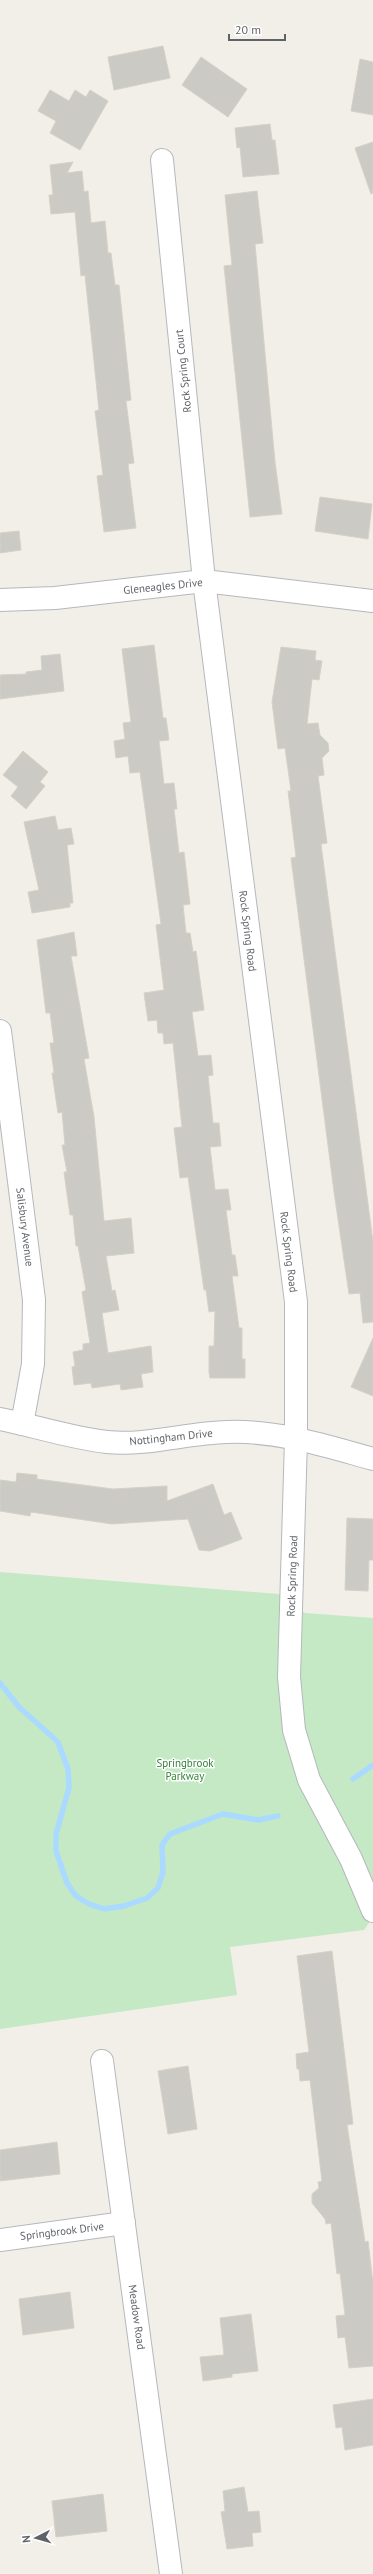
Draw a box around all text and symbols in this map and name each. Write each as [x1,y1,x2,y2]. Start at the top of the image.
scale bar [229,16,285,42]
text: 20 m [235,22,261,37]
street label: Rock Spring Court [172,328,194,413]
street label: Gleneagles Drive [123,575,204,597]
street label: Rock Spring Road [236,890,260,972]
street label: Salisbury Avenue [13,1187,37,1268]
street label: Rock Spring Road [277,1211,301,1293]
street label: Nottingham Drive [129,1426,214,1448]
street label: Rock Spring Road [284,1535,300,1617]
park label: Springbrook Parkway [156,1756,214,1783]
street label: Springbrook Drive [19,2219,105,2243]
street label: Meadow Road [126,2284,148,2350]
north arrow [16,2518,56,2558]
text: N [19,2535,33,2543]

